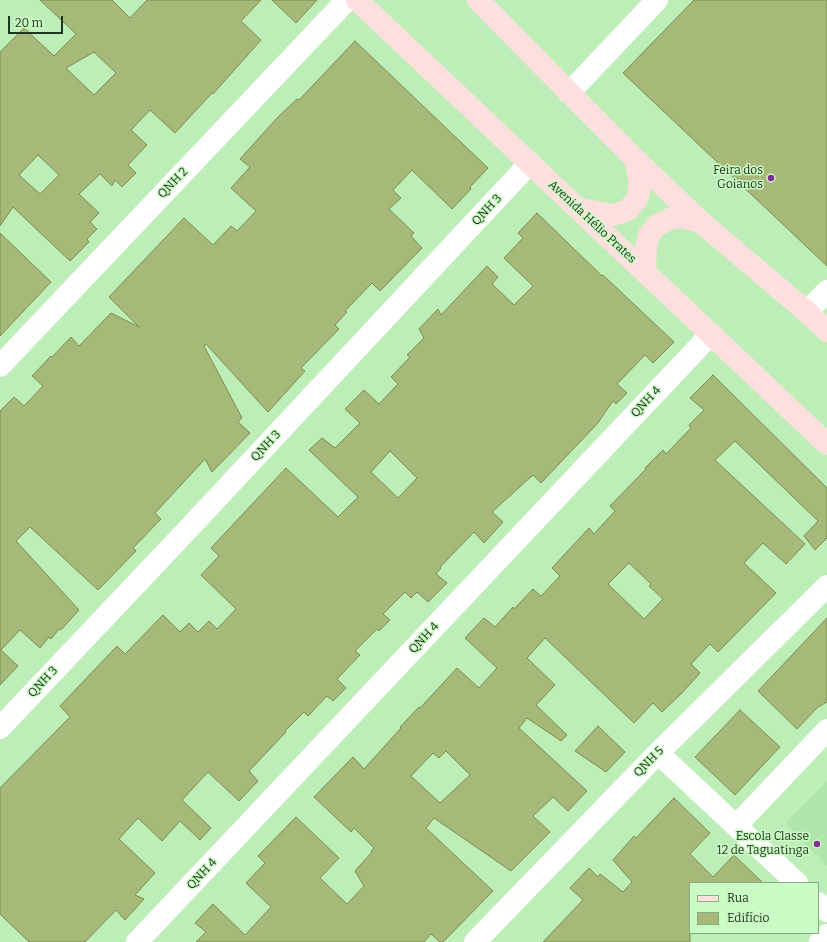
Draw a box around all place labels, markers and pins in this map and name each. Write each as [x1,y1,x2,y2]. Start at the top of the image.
place label: Feira dos Goianos [713,164,763,192]
marker: Feira dos Goianos [766,173,776,183]
place label: Escola Classe 12 de Taguatinga [717,830,809,858]
marker: Escola Classe 12 de Taguatinga [812,839,822,849]

